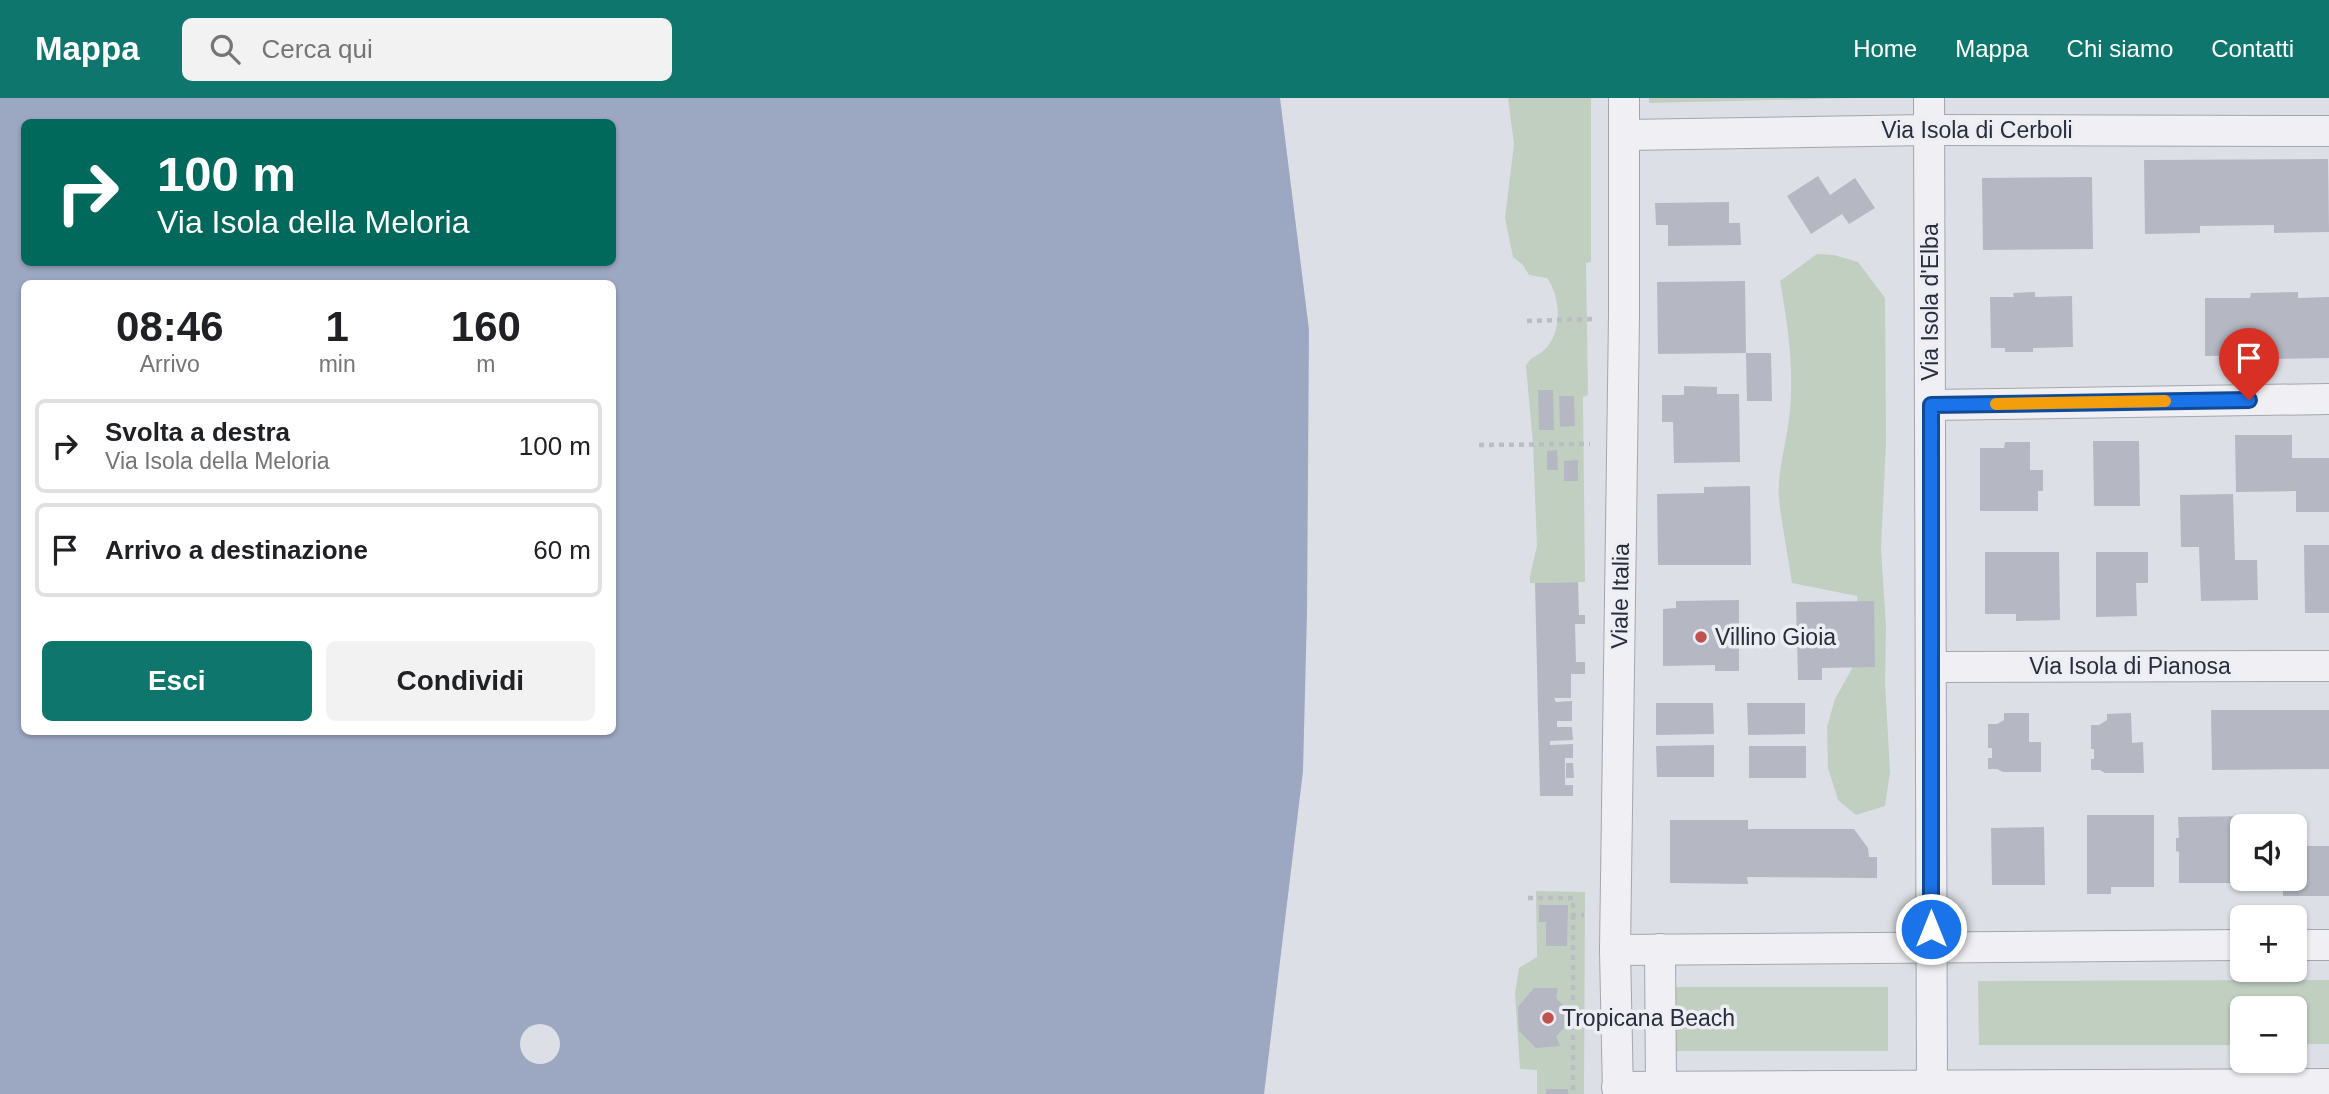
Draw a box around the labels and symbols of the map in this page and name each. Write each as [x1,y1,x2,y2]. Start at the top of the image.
street label: Via Isola di Cerboli [1881,117,2073,143]
street label: Via Isola d'Elba [1917,223,1943,381]
pin [2219,328,2279,400]
street label: Viale Italia [1606,543,1634,649]
place label: Villino Gioia [1715,624,1836,650]
marker: Villino Gioia [1693,629,1709,645]
street label: Via Isola di Pianosa [2029,653,2231,679]
position arrow [1894,892,1968,966]
place label: Tropicana Beach [1562,1005,1735,1031]
marker: Tropicana Beach [1540,1010,1556,1026]

